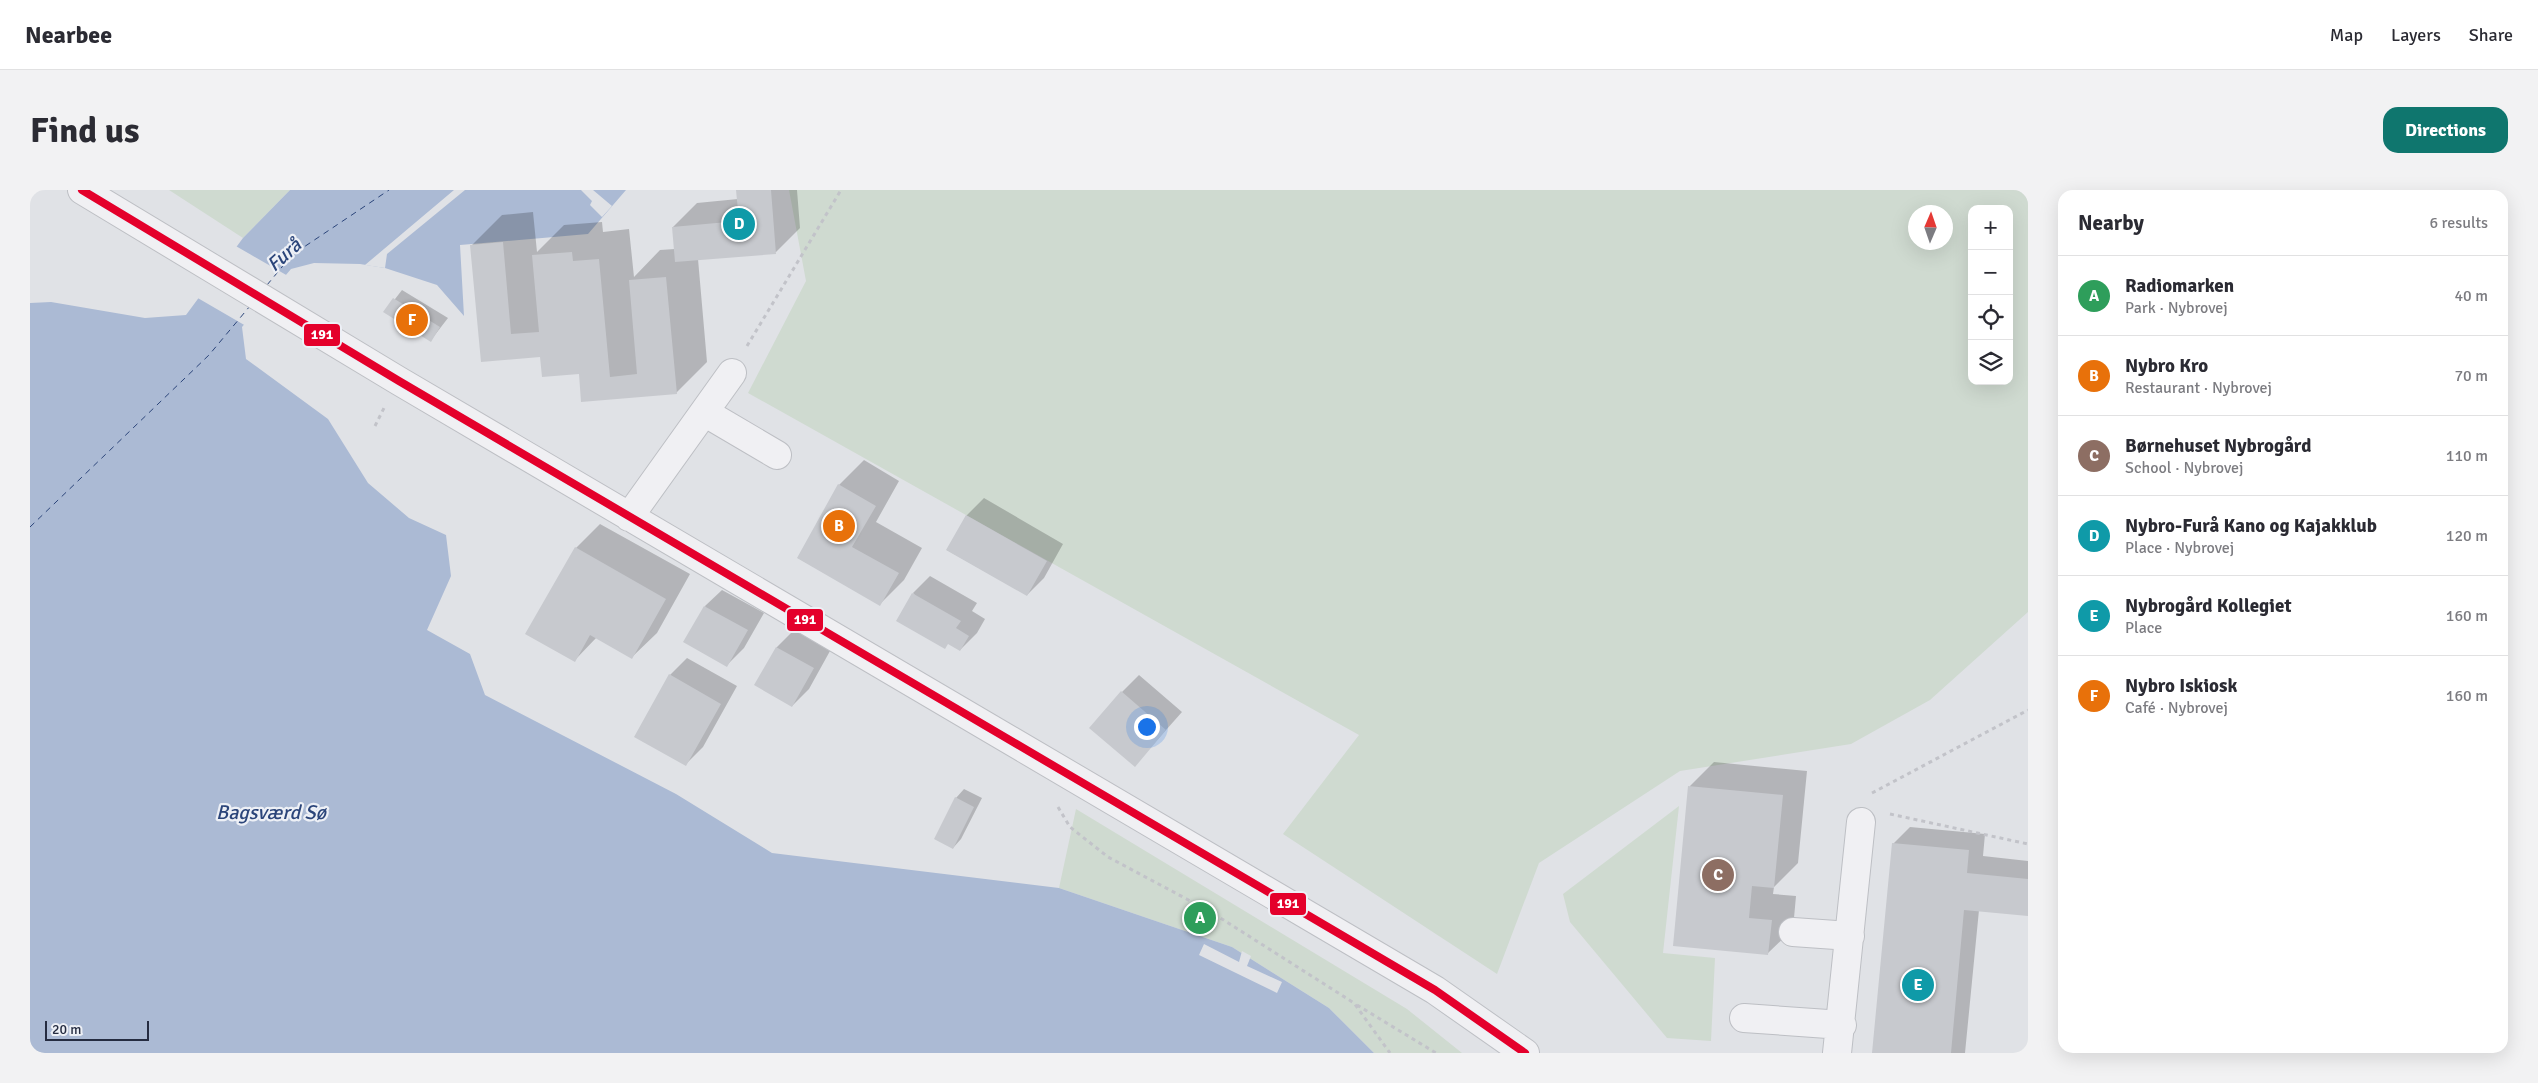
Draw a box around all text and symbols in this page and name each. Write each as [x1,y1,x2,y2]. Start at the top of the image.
text: Nearbee [25,20,112,50]
text: Map [2330,24,2363,46]
text: Layers [2391,24,2441,46]
text: Share [2469,24,2513,46]
button: Directions [2383,107,2508,153]
text: Find us [30,109,140,152]
pin: D [723,205,755,243]
north arrow [1908,205,1953,250]
map controls [1968,205,2013,385]
button: + [1968,205,2013,250]
text: Nearby [2078,210,2144,236]
text: 6 results [2429,213,2488,233]
water label: Furå [261,232,307,277]
button: − [1968,250,2013,295]
text: Radiomarken [2125,274,2234,298]
text: A [2089,286,2099,306]
text: 40 m [2454,286,2488,306]
button: locate [1968,295,2013,340]
text: Park · Nybrovej [2125,298,2228,318]
pin: F [396,301,428,339]
line badge: 191 [303,323,341,347]
text: 191 [311,326,334,343]
button: layers [1968,340,2013,385]
text: Nybro Kro [2125,354,2208,378]
text: B [2089,366,2099,386]
text: 70 m [2454,366,2488,386]
text: Restaurant · Nybrovej [2125,378,2272,398]
text: Børnehuset Nybrogård [2125,434,2311,458]
text: C [2089,446,2099,466]
text: 110 m [2446,446,2488,466]
text: School · Nybrovej [2125,458,2243,478]
pin: B [823,507,855,545]
text: Nybro-Furå Kano og Kajakklub [2125,514,2377,538]
text: D [2089,526,2099,546]
text: 120 m [2446,526,2488,546]
text: Place · Nybrovej [2125,538,2234,558]
text: Nybrogård Kollegiet [2125,594,2292,618]
text: E [2089,606,2099,626]
text: 160 m [2446,606,2488,626]
line badge: 191 [786,608,824,632]
text: 191 [794,611,817,628]
text: Place [2125,618,2162,638]
text: Nybro Iskiosk [2125,674,2237,698]
text: F [2090,686,2098,706]
text: 160 m [2446,686,2488,706]
text: Café · Nybrovej [2125,698,2228,718]
your location [1134,714,1160,740]
water label: Bagsværd Sø [216,800,328,825]
pin: C [1702,856,1734,894]
line badge: 191 [1269,892,1307,916]
text: 191 [1277,895,1300,912]
pin: A [1184,899,1216,937]
pin: E [1902,966,1934,1004]
scale bar [45,1018,149,1041]
text: 20 m [52,1021,81,1038]

